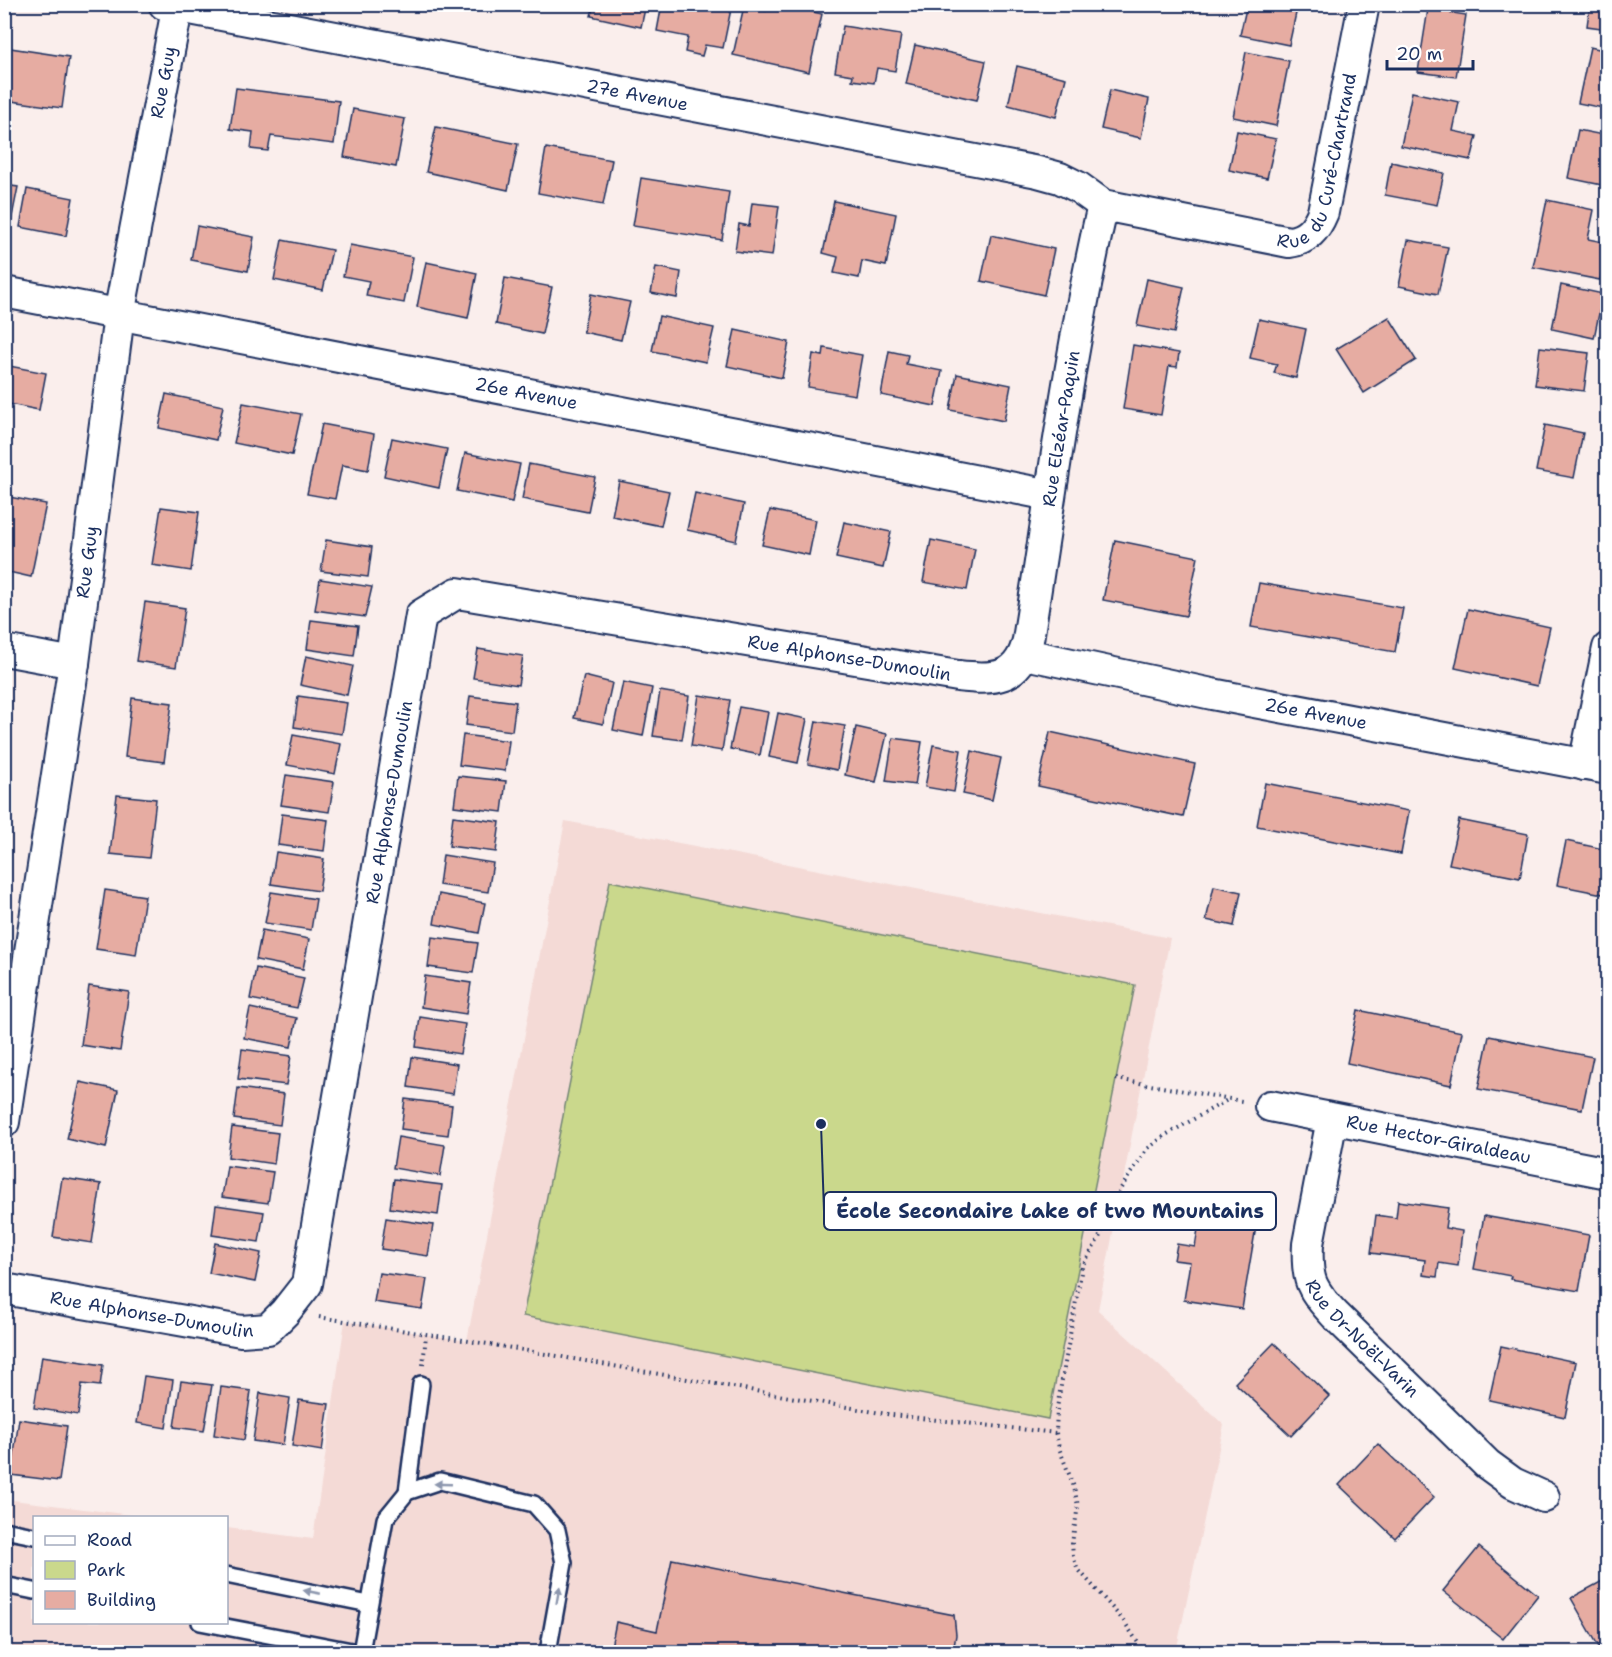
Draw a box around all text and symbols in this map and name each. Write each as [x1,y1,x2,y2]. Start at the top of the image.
scale bar [1387,33,1472,71]
text: 20 m [1396,42,1442,66]
street label: Rue Guy [145,44,182,120]
street label: Rue du Curé-Chartrand [1275,71,1362,254]
street label: 27e Avenue [584,73,690,117]
street label: Rue Elzéar-Paquin [1037,348,1086,508]
street label: 26e Avenue [473,372,580,415]
street label: Rue Guy [70,524,104,600]
street label: Rue Alphonse-Dumoulin [746,629,953,687]
street label: 26e Avenue [1263,692,1369,735]
street label: Rue Alphonse-Dumoulin [360,699,418,906]
street label: Rue Hector-Giraldeau [1344,1109,1533,1169]
callout: École Secondaire Lake of two Mountains [824,1192,1276,1230]
text: École Secondaire Lake of two Mountains [836,1196,1264,1224]
street label: Rue Dr-Noël-Varin [1300,1276,1424,1403]
street label: Rue Alphonse-Dumoulin [48,1285,254,1343]
one-way arrow [433,1479,452,1489]
legend [33,1516,228,1624]
text: Road [87,1528,132,1552]
text: Park [87,1558,126,1582]
one-way arrow [554,1585,563,1604]
one-way arrow [302,1587,321,1596]
text: Building [87,1588,156,1612]

